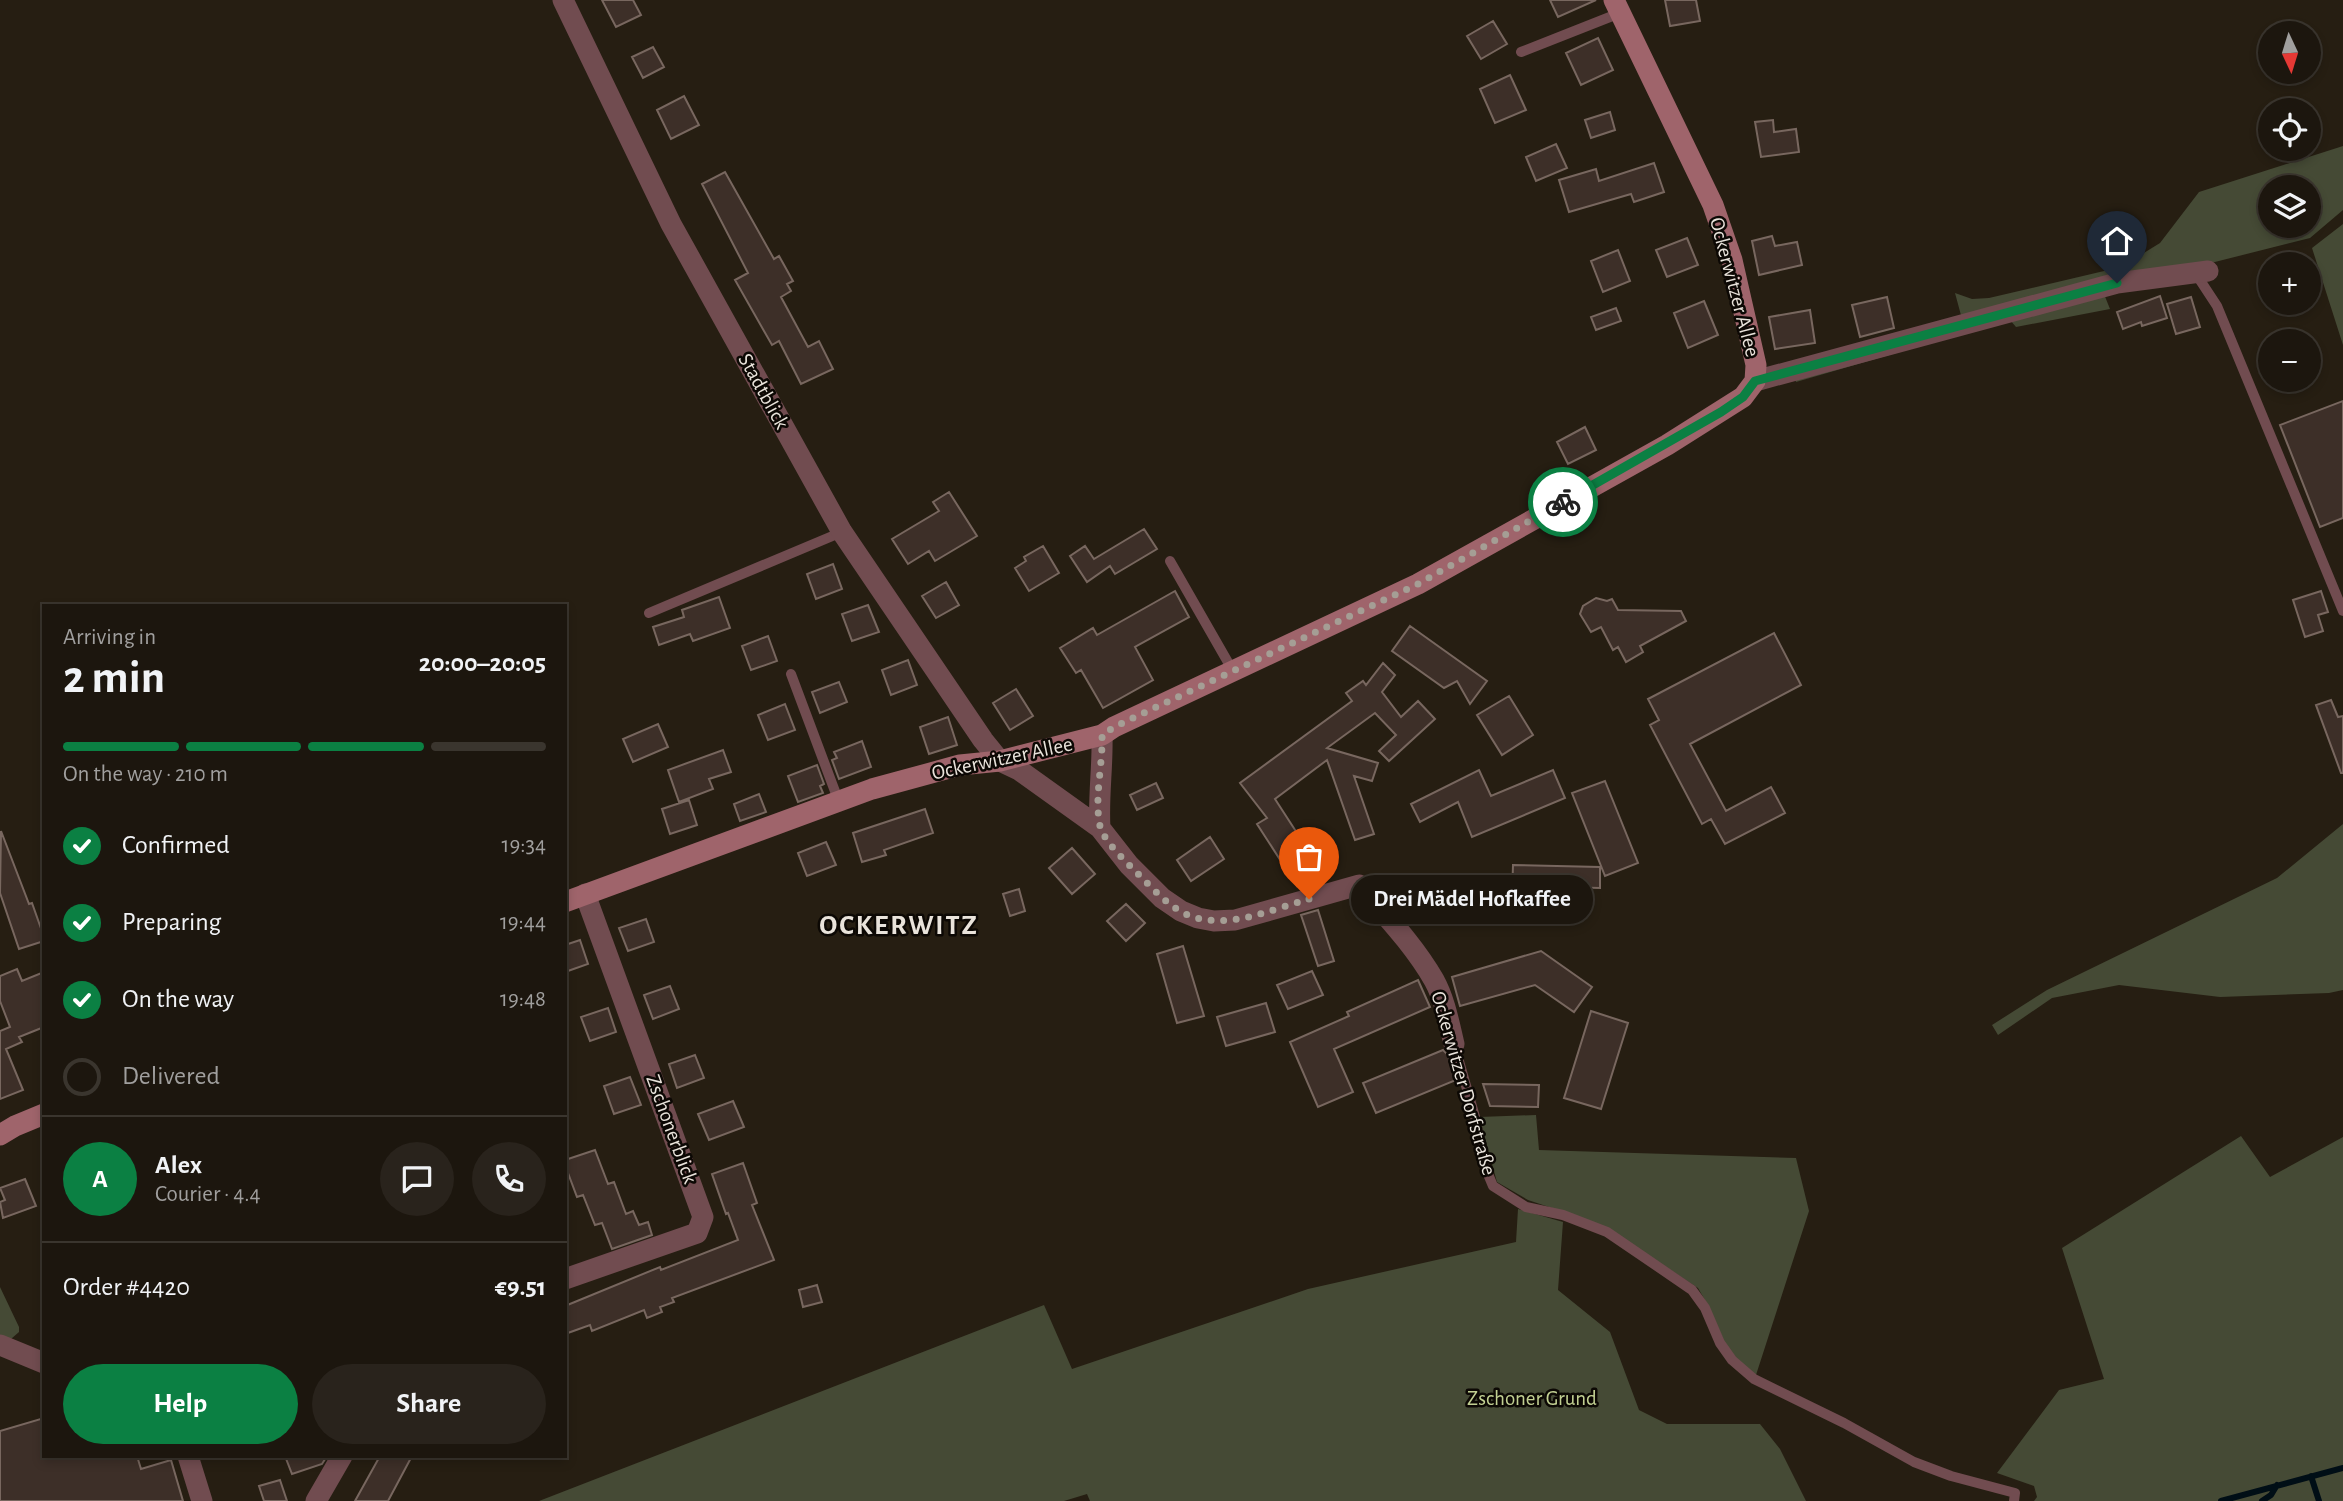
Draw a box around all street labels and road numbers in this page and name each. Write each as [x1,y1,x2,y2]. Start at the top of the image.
street label: Ockerwitzer Allee [1706,215,1763,359]
street label: Stadtblick [734,350,793,433]
street label: Ockerwitzer Allee [930,733,1074,784]
street label: Ockerwitzer Dorfstraße [1427,989,1500,1178]
street label: Zschonerblick [642,1072,701,1187]

